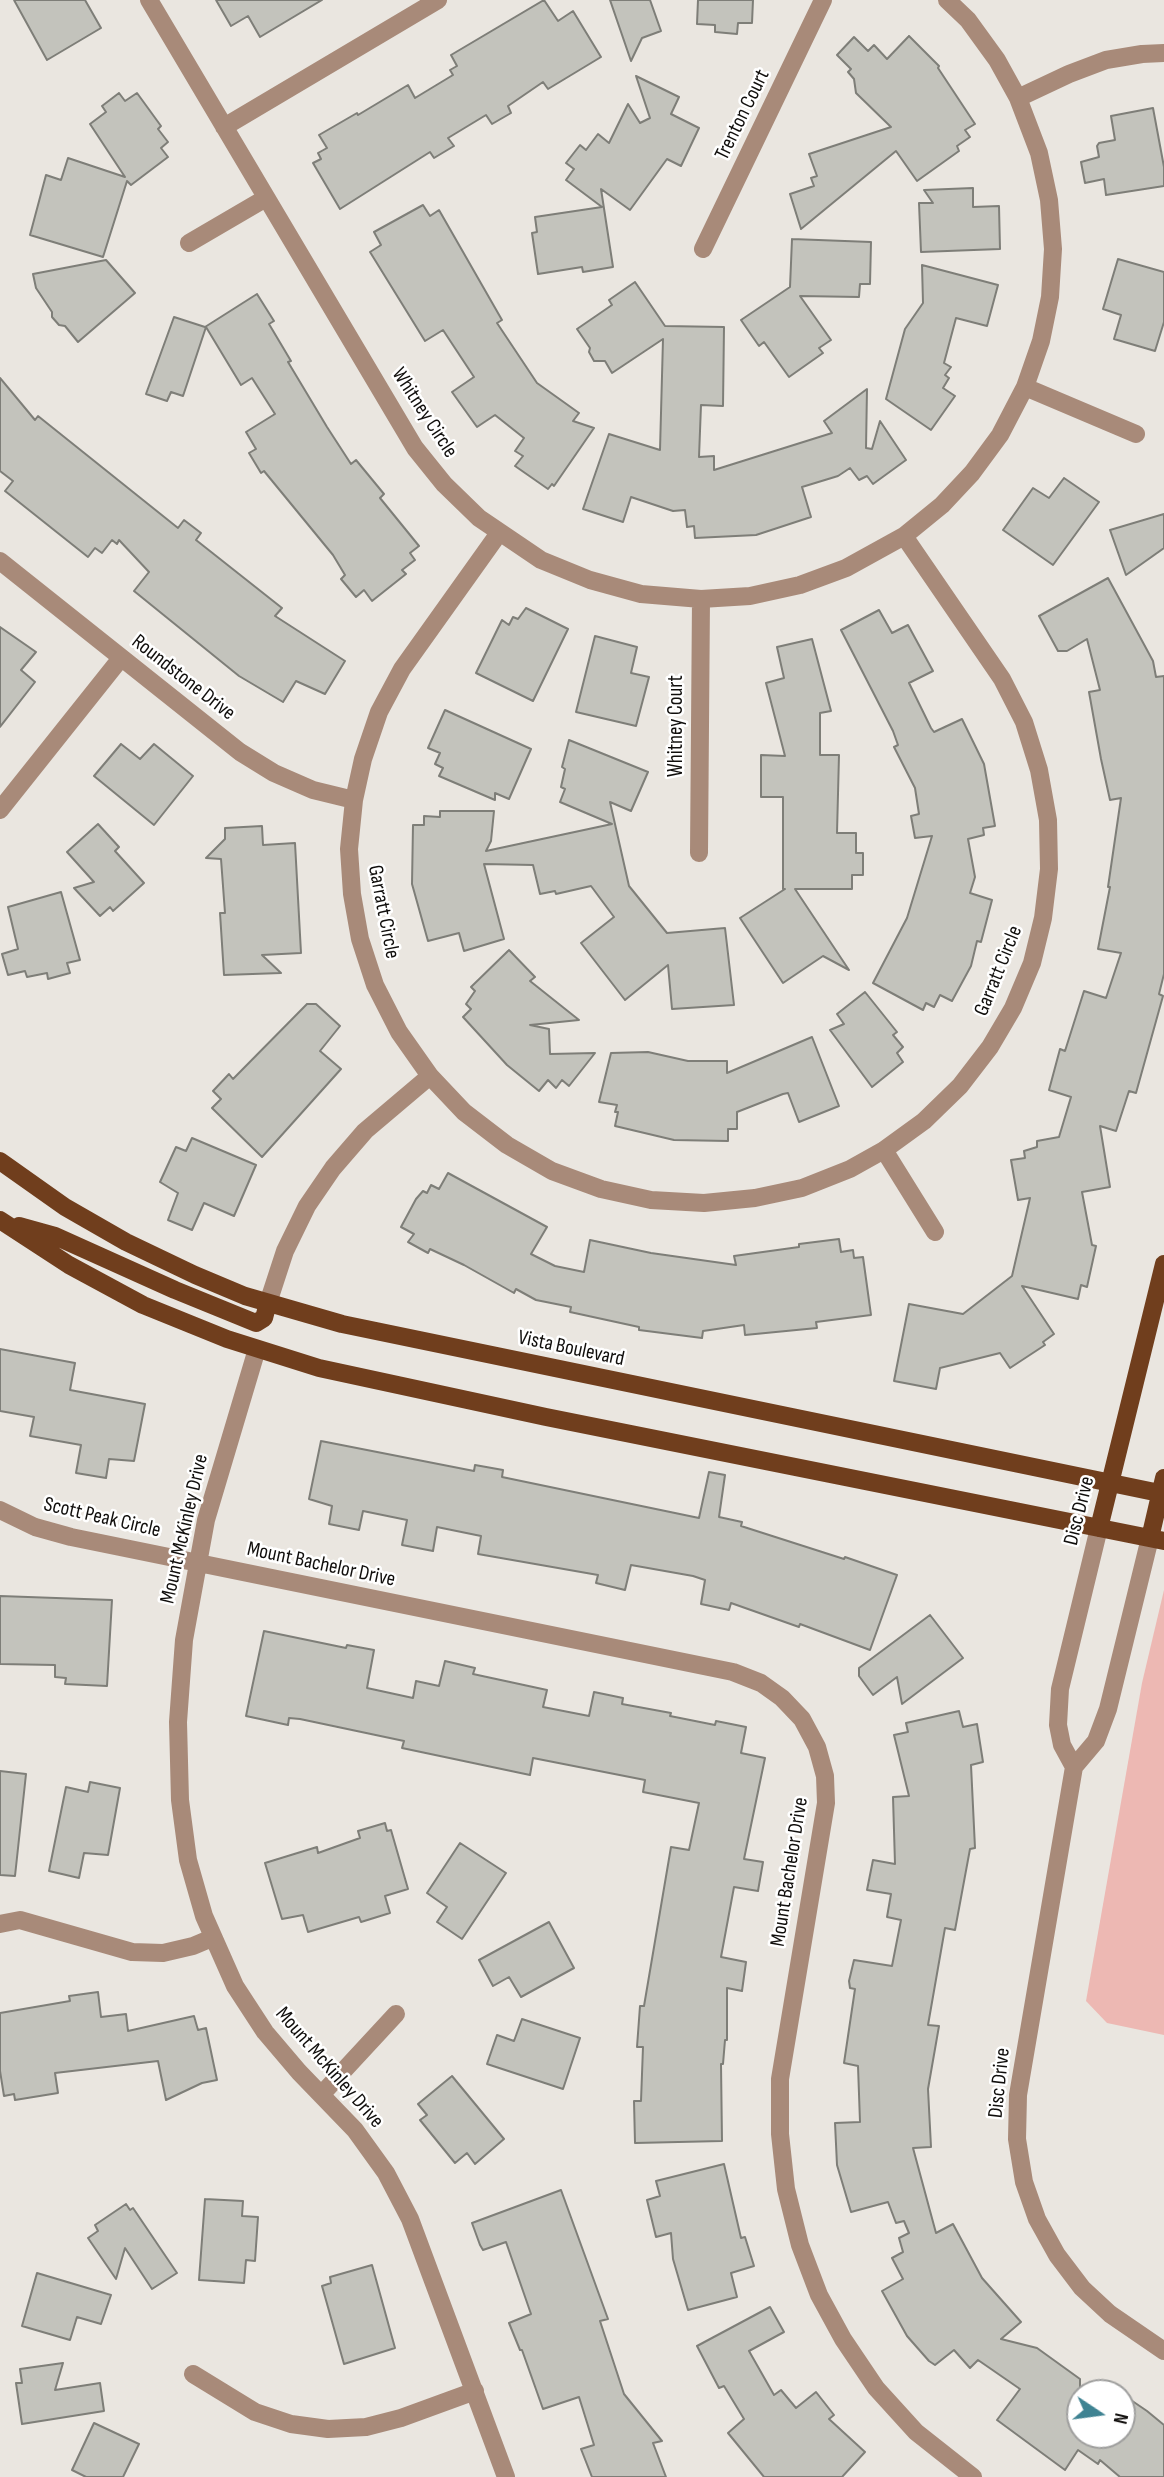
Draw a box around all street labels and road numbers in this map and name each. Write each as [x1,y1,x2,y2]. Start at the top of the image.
street label: Trenton Court [710,66,776,164]
street label: Whitney Circle [386,363,462,463]
street label: Roundstone Drive [126,630,240,726]
street label: Whitney Court [664,675,690,777]
street label: Garratt Circle [362,863,404,961]
street label: Garratt Circle [970,922,1028,1020]
street label: Vista Boulevard [516,1325,626,1373]
street label: Mount McKinley Drive [156,1452,214,1606]
street label: Disc Drive [1059,1474,1101,1548]
street label: Scott Peak Circle [41,1492,163,1544]
street label: Mount Bachelor Drive [245,1537,397,1593]
street label: Mount Bachelor Drive [766,1796,814,1948]
street label: Mount McKinley Drive [269,2002,389,2134]
street label: Disc Drive [984,2047,1016,2119]

